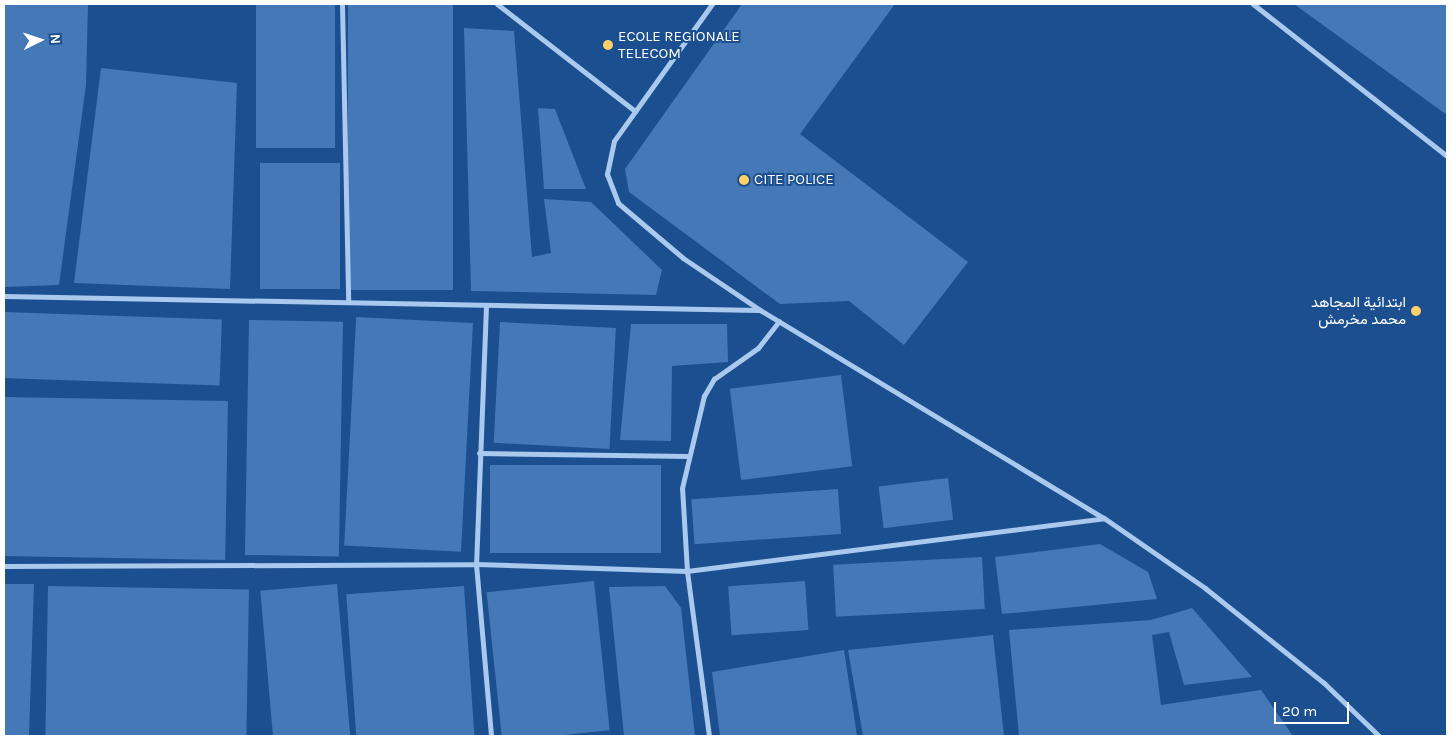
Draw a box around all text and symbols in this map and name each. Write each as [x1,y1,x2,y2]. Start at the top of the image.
north arrow [15,15,65,65]
place label: ECOLE REGIONALE TELECOM [618,27,740,62]
text: N [47,33,64,45]
marker: ECOLE REGIONALE TELECOM [602,39,614,51]
place label: CITE POLICE [754,171,834,189]
marker: CITE POLICE [738,174,750,186]
place label: ابتدائية المجاهد محمد مخرمش [1311,293,1406,328]
marker: ابتدائية المجاهد محمد مخرمش [1410,305,1422,317]
scale bar [1276,692,1351,724]
text: 20 m [1282,702,1317,720]

